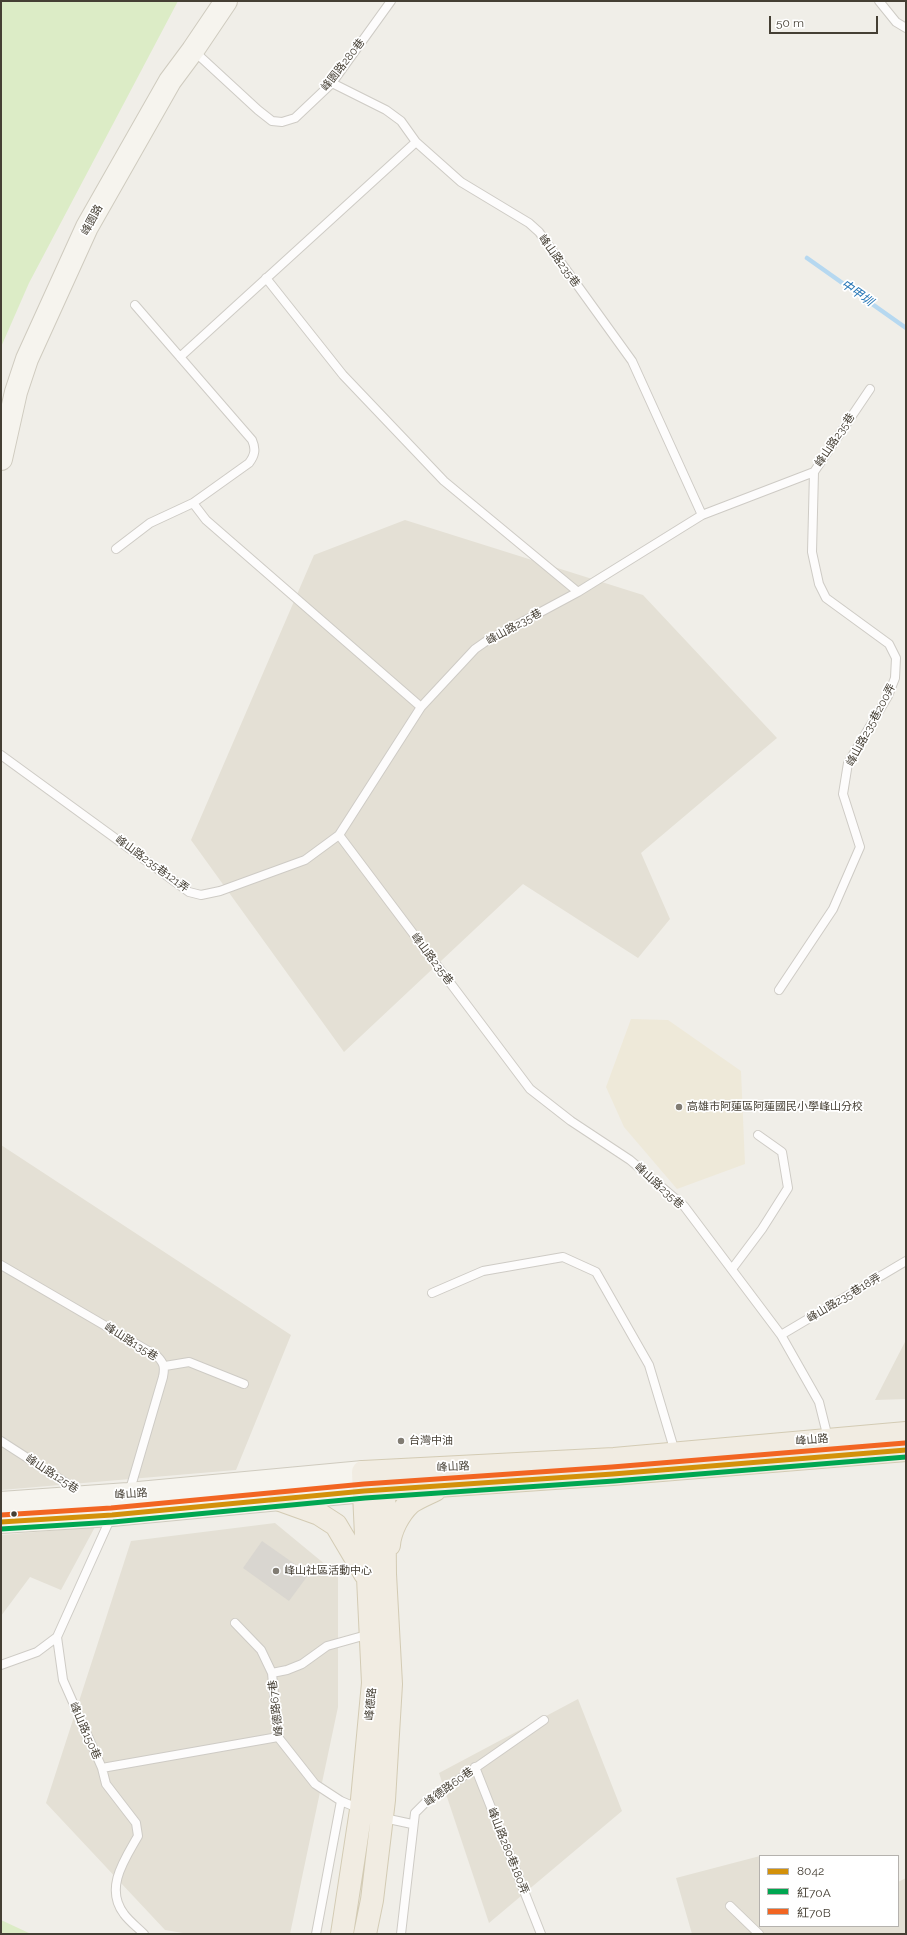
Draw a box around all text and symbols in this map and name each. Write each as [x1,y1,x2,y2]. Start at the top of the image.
scale bar [771,8,880,34]
text: 50 m [776,16,804,30]
street label: 峰園路280巷 [318,36,368,94]
street label: 峰園路 [78,202,106,238]
street label: 峰山路235巷 [536,232,582,290]
water label: 中甲圳 [838,277,876,309]
street label: 峰山路235巷 [812,411,858,469]
street label: 峰山路235巷 [484,606,544,648]
street label: 峰山路235巷200弄 [844,681,898,769]
street label: 峰山路235巷121弄 [113,833,191,895]
street label: 峰山路235巷 [408,930,456,988]
place label: 高雄市阿蓮區阿蓮國民小學峰山分校 [687,1100,863,1114]
marker: 高雄市阿蓮區阿蓮國民小學峰山分校 [674,1102,684,1112]
street label: 峰山路235巷 [632,1160,686,1212]
street label: 峰山路235巷18弄 [805,1271,883,1325]
street label: 峰山路135巷 [102,1320,160,1364]
street label: 峰山路 [795,1432,829,1448]
place label: 台灣中油 [409,1434,453,1448]
marker: 台灣中油 [396,1436,406,1446]
street label: 峰山路125巷 [23,1452,81,1496]
street label: 峰山路 [436,1460,470,1474]
street label: 峰山路 [114,1486,148,1502]
unlabelled marker [9,1509,19,1519]
place label: 峰山社區活動中心 [284,1564,372,1578]
marker: 峰山社區活動中心 [271,1566,281,1576]
street label: 峰德路67巷 [266,1679,286,1737]
street label: 峰德路 [363,1687,379,1721]
street label: 峰山路150巷 [66,1700,104,1762]
street label: 峰德路60巷 [422,1765,476,1809]
street label: 峰山路280巷180弄 [485,1806,531,1896]
legend [759,1855,899,1927]
text: 8042 [797,1864,824,1878]
text: 紅70A [797,1886,831,1900]
text: 紅70B [797,1906,831,1920]

